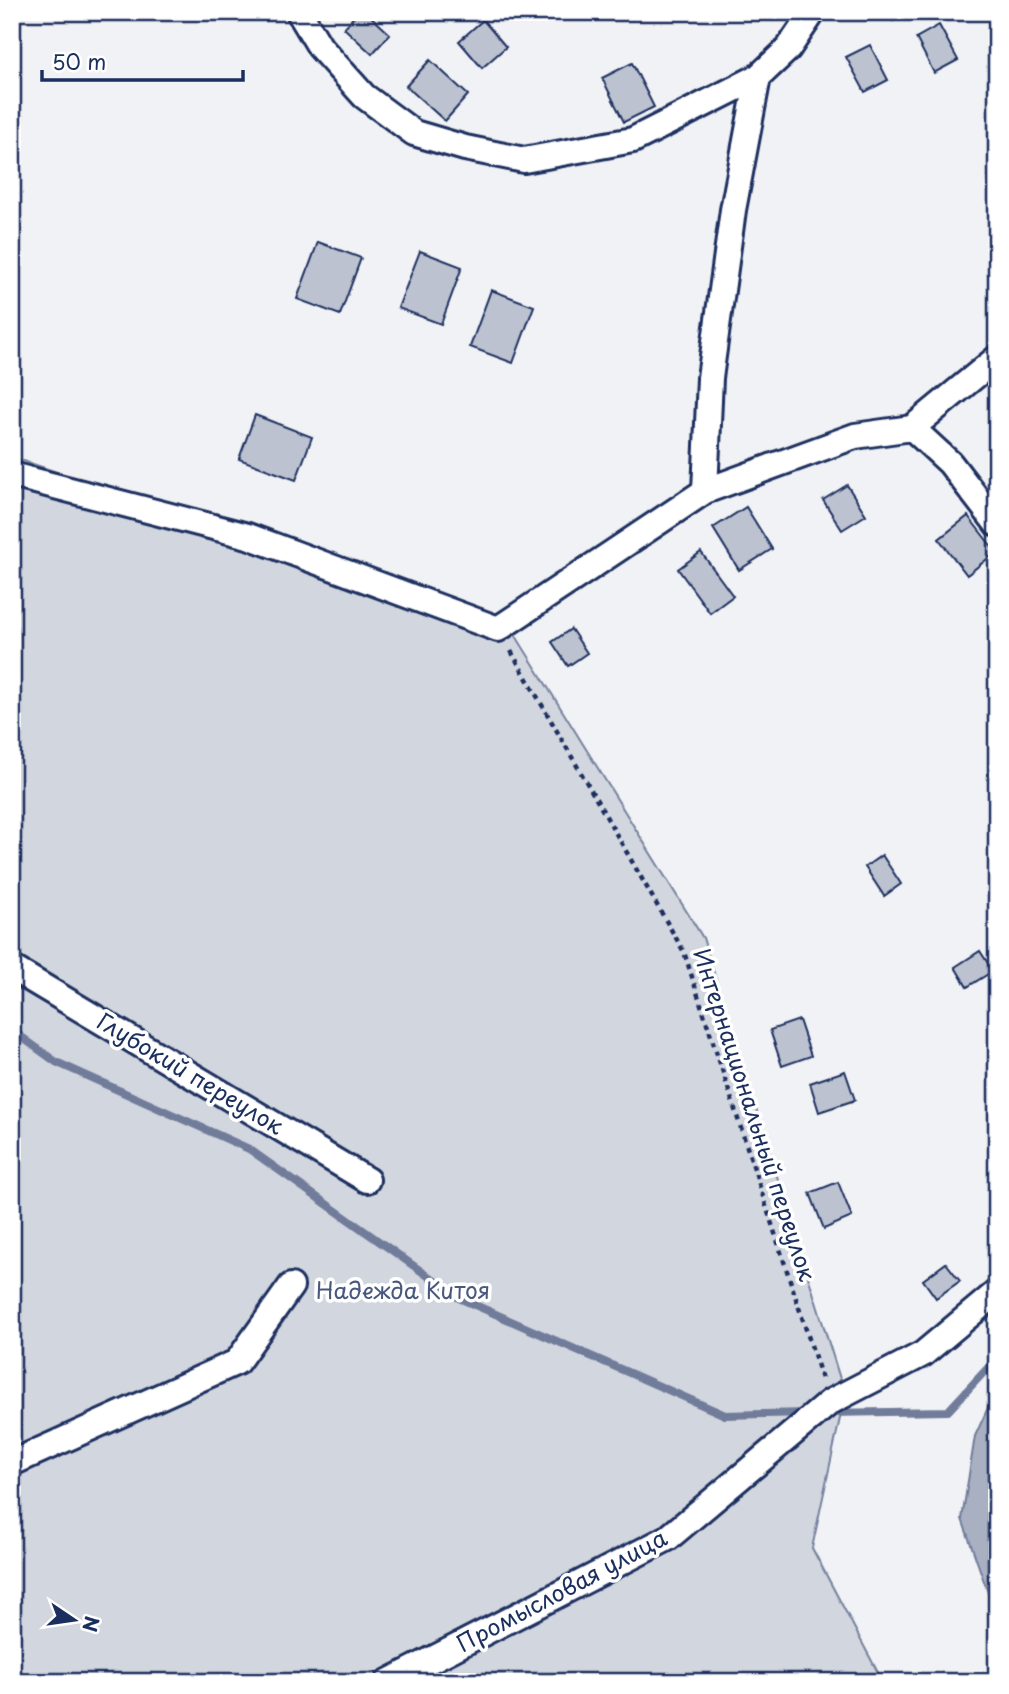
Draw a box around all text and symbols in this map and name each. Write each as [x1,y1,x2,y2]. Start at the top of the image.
scale bar [42,38,243,82]
text: 50 m [52,45,106,77]
street label: Интернациональный переулок [685,944,826,1286]
street label: Глубокий переулок [91,1003,291,1143]
park label: Надежда Китоя [316,1272,490,1307]
street label: Промысловая улица [450,1519,673,1660]
north arrow [38,1586,108,1656]
text: N [76,1614,107,1635]

